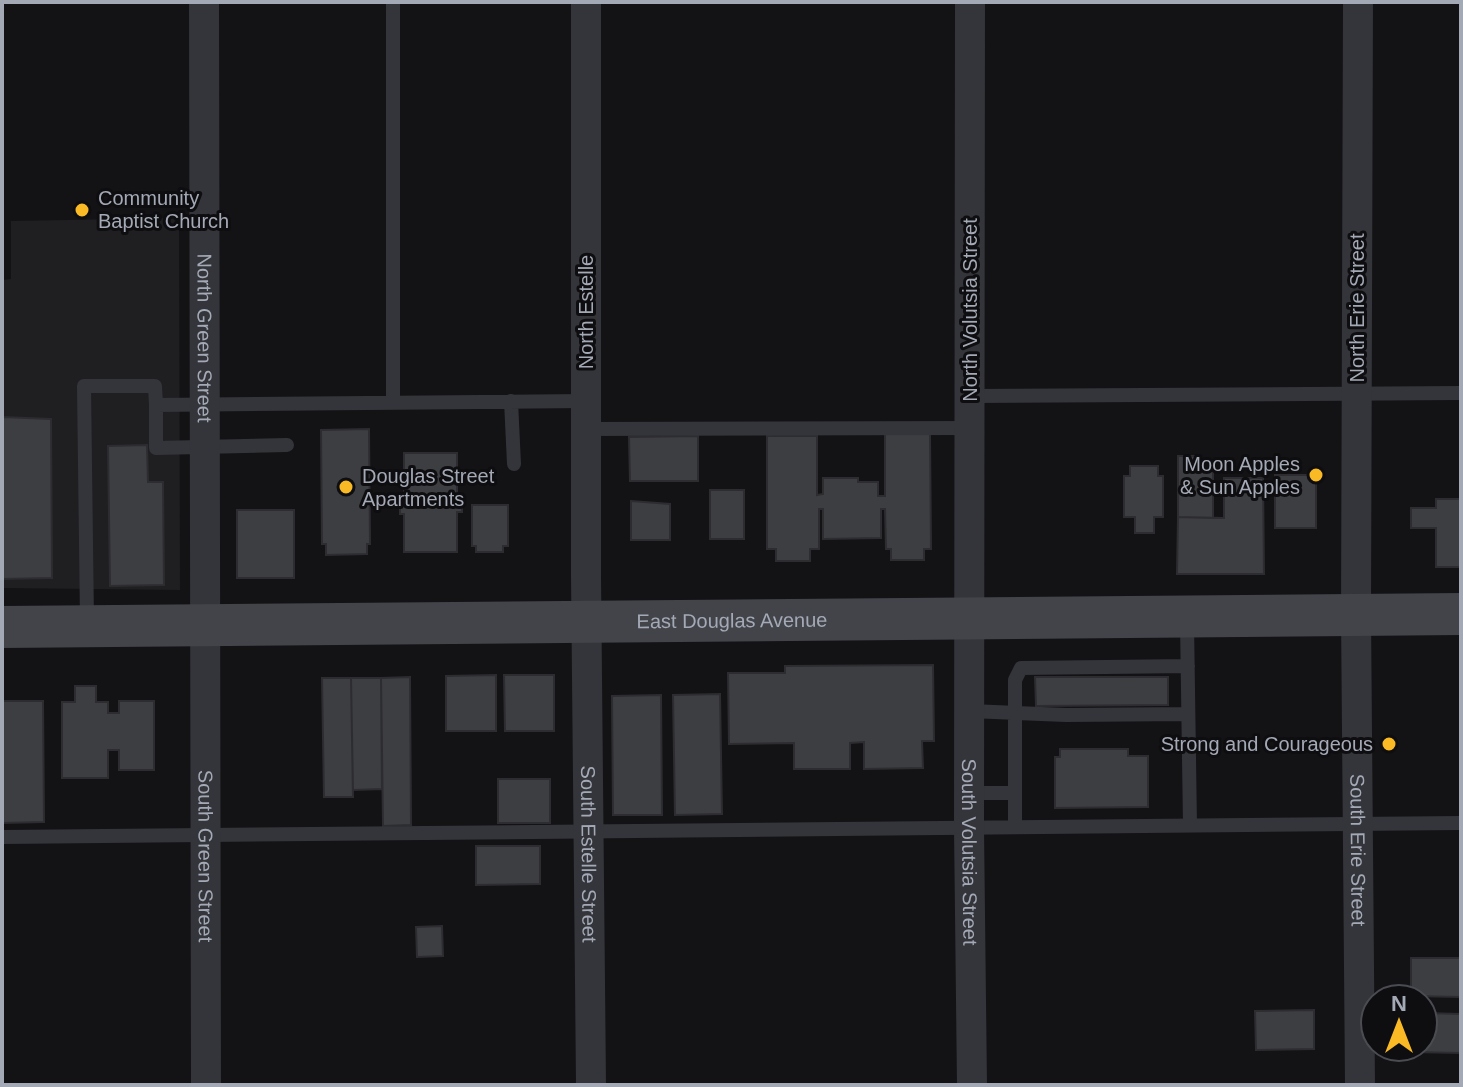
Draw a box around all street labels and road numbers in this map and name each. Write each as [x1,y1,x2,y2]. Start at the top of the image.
street label: North Volutsia Street [959,218,981,402]
street label: North Erie Street [1346,233,1368,382]
street label: North Green Street [193,253,216,423]
street label: North Estelle [575,255,597,369]
street label: East Douglas Avenue [636,609,828,632]
street label: South Volutsia Street [958,759,981,946]
street label: South Estelle Street [577,765,601,943]
street label: South Green Street [194,770,217,943]
street label: South Erie Street [1346,774,1370,927]

